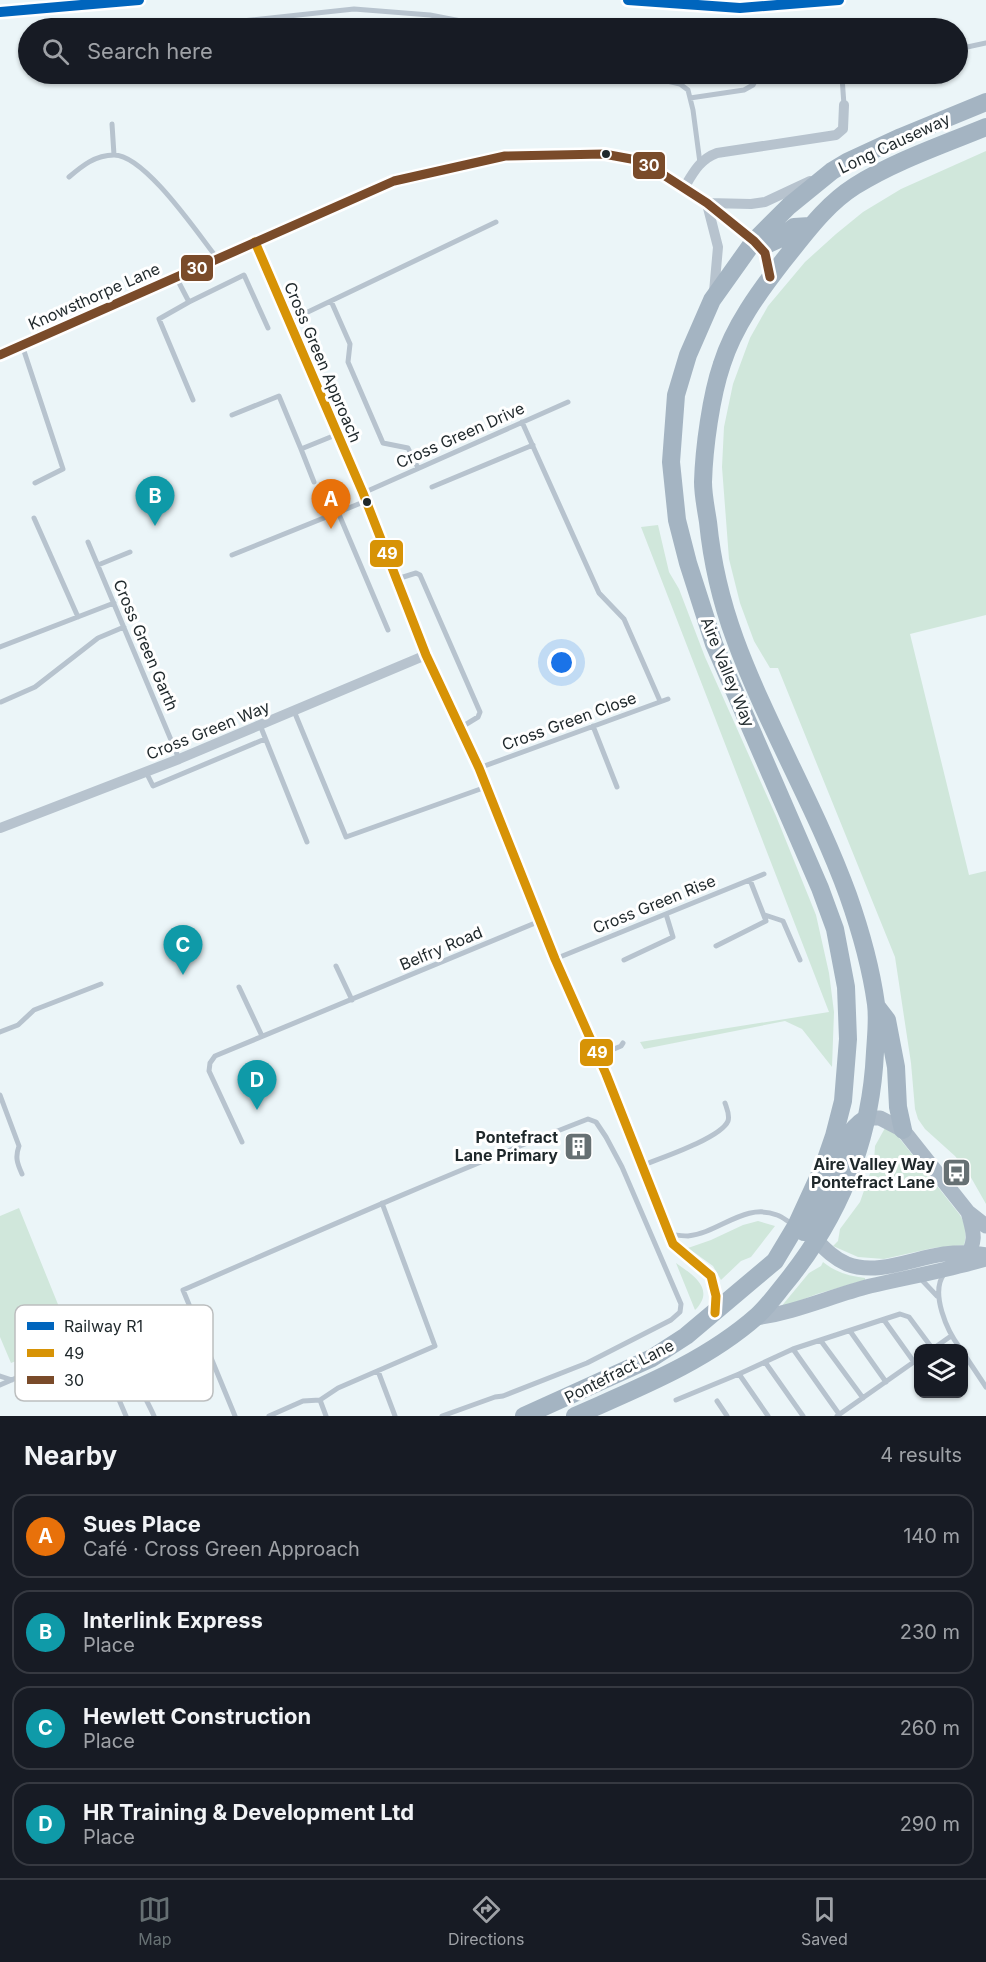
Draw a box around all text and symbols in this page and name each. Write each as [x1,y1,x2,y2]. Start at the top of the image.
search box [18,18,968,84]
icon: search [39,35,72,68]
text: Search here [87,38,213,64]
street label: Long Causeway [835,108,953,178]
unlabelled marker [600,148,612,160]
line badge: 30 [632,151,666,180]
text: 30 [638,155,660,175]
line badge: 30 [180,254,214,282]
street label: Knowsthorpe Lane [25,258,163,334]
text: 30 [186,258,208,278]
street label: Cross Green Approach [280,279,366,445]
street label: Cross Green Drive [393,398,527,472]
pin: B [136,476,174,526]
pin: A [312,480,350,529]
unlabelled marker [361,496,373,508]
line badge: 49 [369,539,404,568]
text: 49 [376,543,398,563]
street label: Cross Green Garth [109,576,183,714]
street label: Aire Valley Way [697,614,759,730]
your location [547,648,576,677]
street label: Cross Green Close [499,687,639,755]
street label: Cross Green Way [143,696,273,764]
street label: Cross Green Rise [590,870,718,938]
street label: Belfry Road [397,922,485,974]
pin: C [164,926,202,975]
line badge: 49 [579,1038,614,1067]
text: 49 [586,1042,608,1062]
pin: D [238,1060,276,1110]
place label: Pontefract Lane Primary [455,1127,558,1165]
building icon: Pontefract Lane Primary [563,1130,595,1162]
place label: Aire Valley Way Pontefract Lane [811,1154,935,1192]
bus stop icon: Aire Valley Way Pontefract Lane [940,1157,972,1189]
legend [15,1305,213,1401]
text: Railway R1 [64,1316,143,1336]
street label: Pontefract Lane [561,1335,677,1407]
text: 49 [64,1343,84,1363]
map controls [914,1344,968,1398]
button: layers [914,1344,968,1398]
text: 30 [64,1370,84,1390]
text: Nearby [24,1440,117,1471]
text: 4 results [880,1443,962,1467]
text: Sues Place [83,1511,201,1537]
text: A [38,1524,53,1548]
text: 140 m [903,1524,960,1548]
text: Café · Cross Green Approach [83,1537,360,1561]
text: Interlink Express [83,1607,263,1633]
text: B [39,1620,52,1644]
text: 230 m [900,1620,960,1644]
text: Place [83,1633,135,1657]
text: Hewlett Construction [83,1703,311,1729]
text: C [38,1716,53,1740]
text: 260 m [900,1716,960,1740]
text: Place [83,1729,135,1753]
text: HR Training & Development Ltd [83,1799,414,1825]
text: D [38,1812,53,1836]
text: 290 m [900,1812,960,1836]
text: Place [83,1825,135,1849]
tab: Map [138,1893,172,1949]
tab: Directions [448,1893,524,1949]
tab: Saved [801,1893,848,1949]

